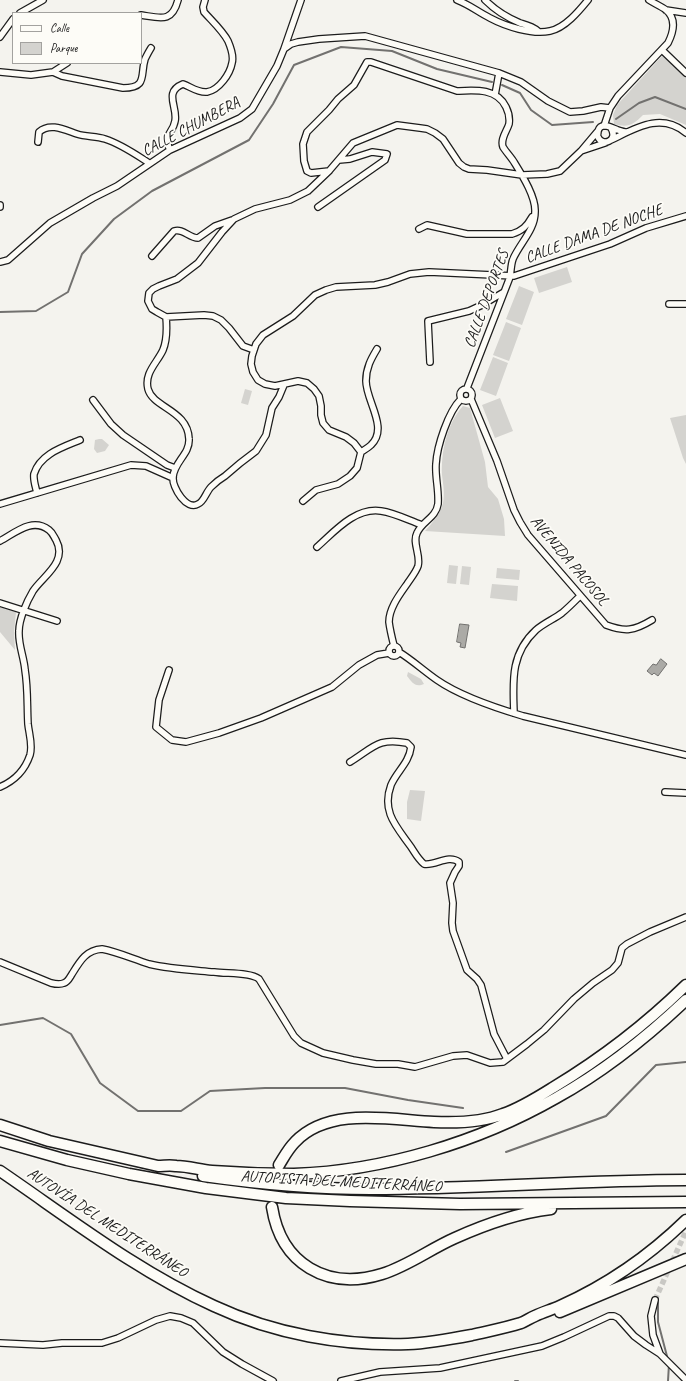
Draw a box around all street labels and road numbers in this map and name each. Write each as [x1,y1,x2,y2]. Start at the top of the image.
street label: CALLE CHUMBERA [139,93,243,161]
street label: CALLE DAMA DE NOCHE [523,200,665,268]
street label: CALLE DEPORTES [460,247,514,351]
street label: AVENIDA PACOSOL [526,512,612,610]
street label: AUTOVÍA DEL MEDITERRÁNEO [23,1164,191,1282]
street label: AUTOPISTA DEL MEDITERRÁNEO [240,1167,442,1197]

